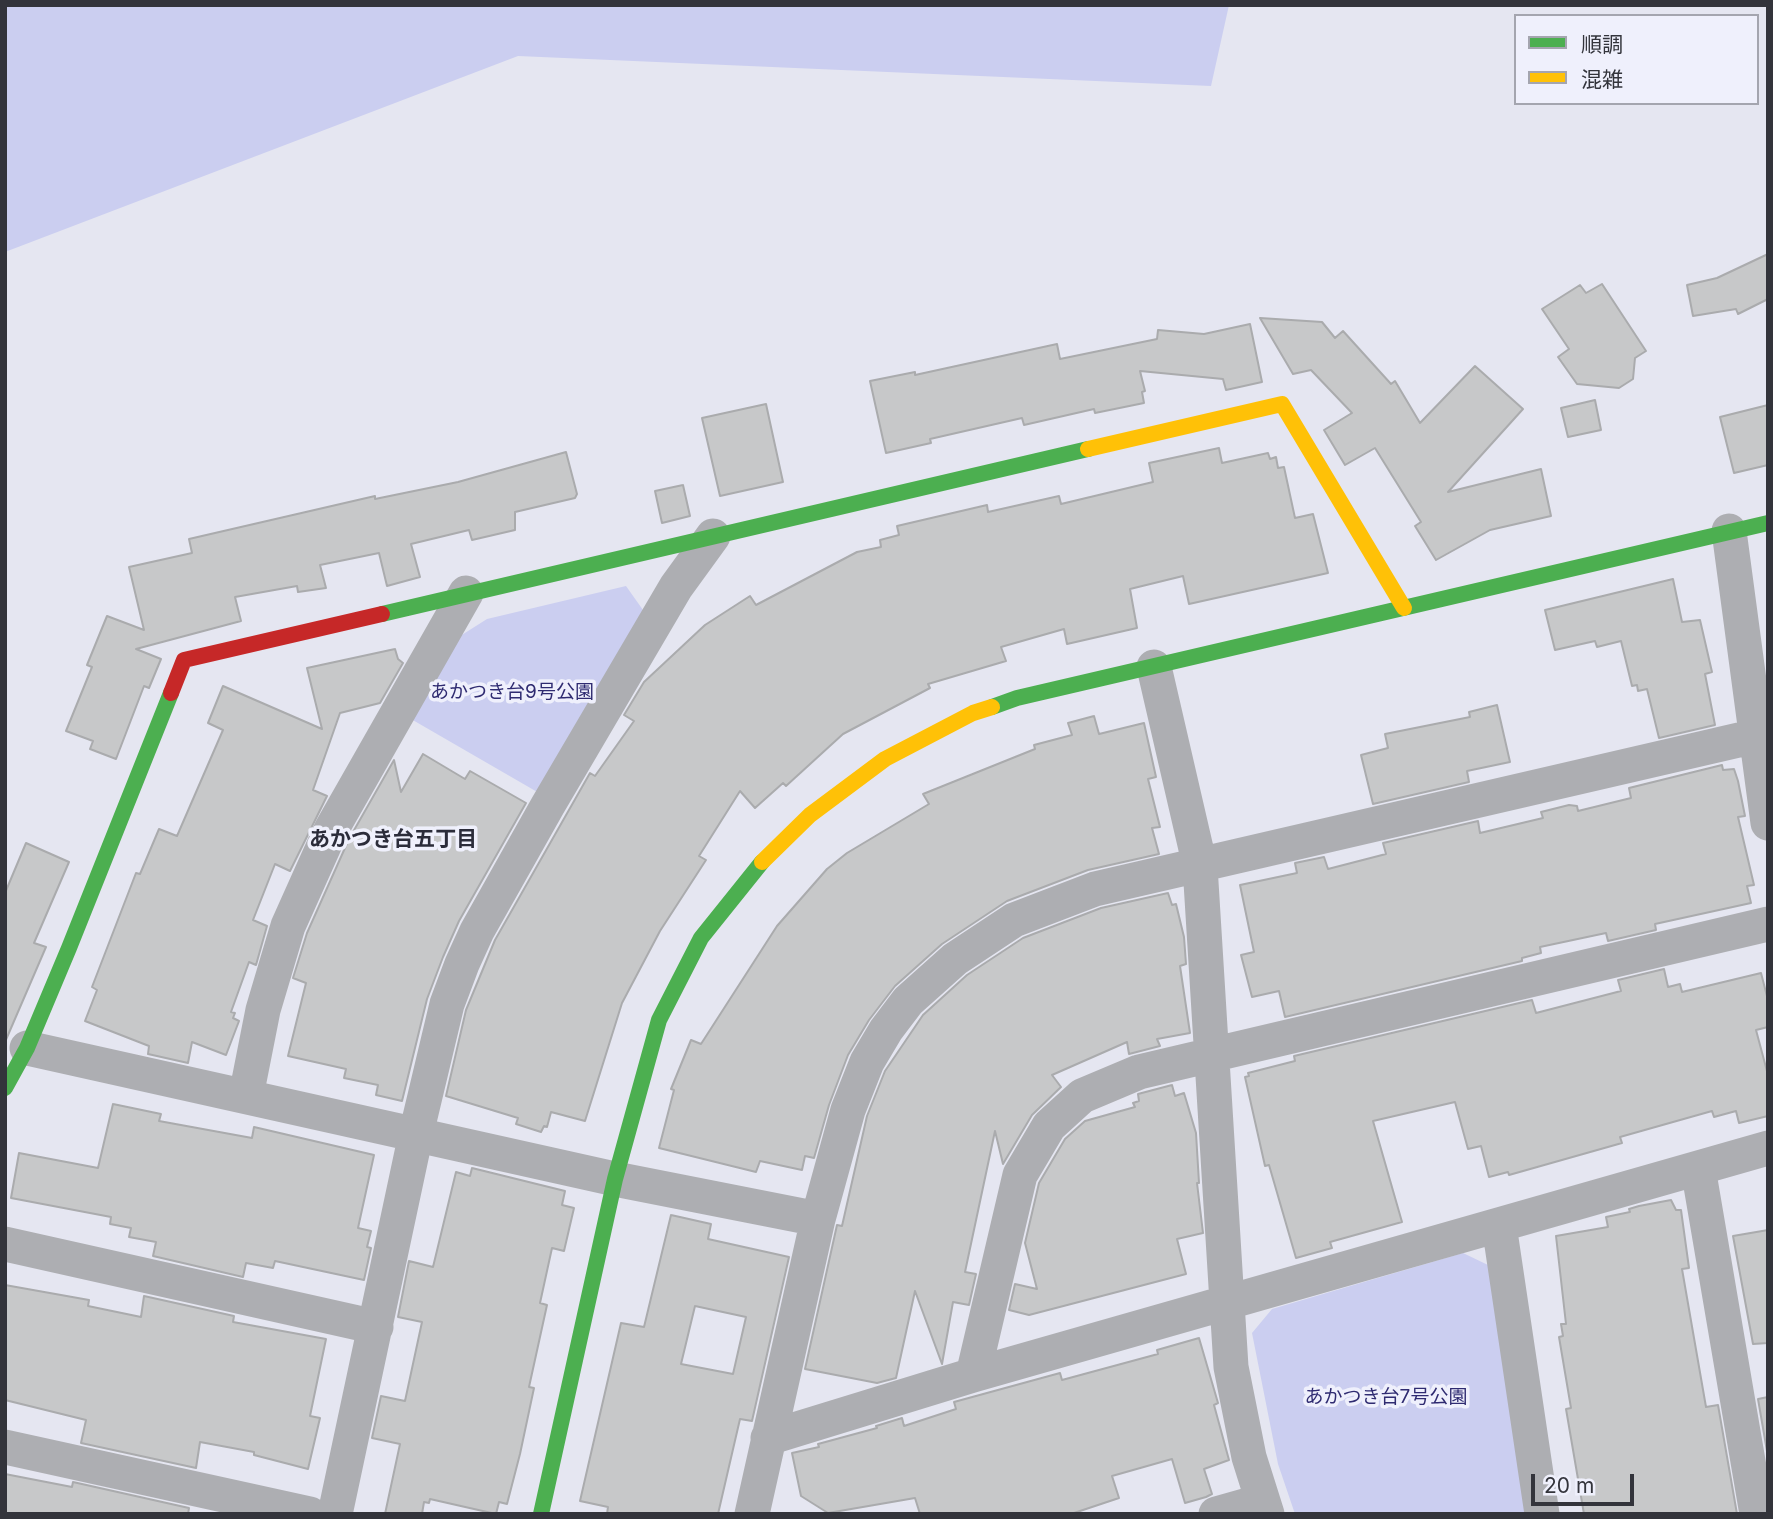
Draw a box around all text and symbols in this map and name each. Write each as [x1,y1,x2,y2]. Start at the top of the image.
legend [1514,14,1759,105]
text: 順調 [1581,32,1623,57]
text: 混雑 [1581,67,1623,92]
park label: あかつき台9号公園 [430,681,594,703]
district label: あかつき台五丁目 [309,827,477,853]
park label: あかつき台7号公園 [1305,1386,1467,1408]
scale bar [1535,1460,1638,1504]
text: 20 m [1544,1473,1594,1498]

